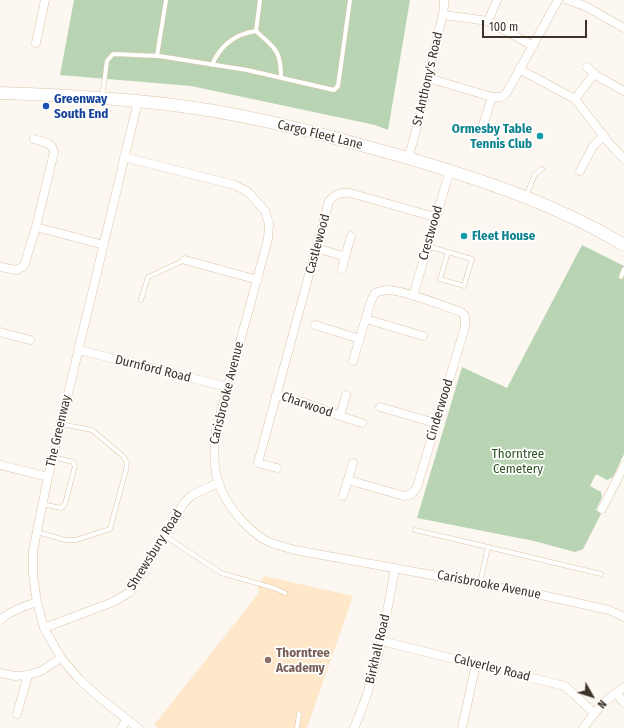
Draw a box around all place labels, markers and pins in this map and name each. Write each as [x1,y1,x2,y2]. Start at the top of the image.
place label: Greenway South End [54,91,108,122]
marker: Greenway South End [41,101,51,111]
place label: Ormesby Table Tennis Club [452,121,532,152]
marker: Ormesby Table Tennis Club [535,131,545,141]
place label: Fleet House [472,228,535,244]
marker: Fleet House [459,231,469,241]
place label: Thorntree Academy [276,645,330,676]
marker: Thorntree Academy [263,655,273,665]

